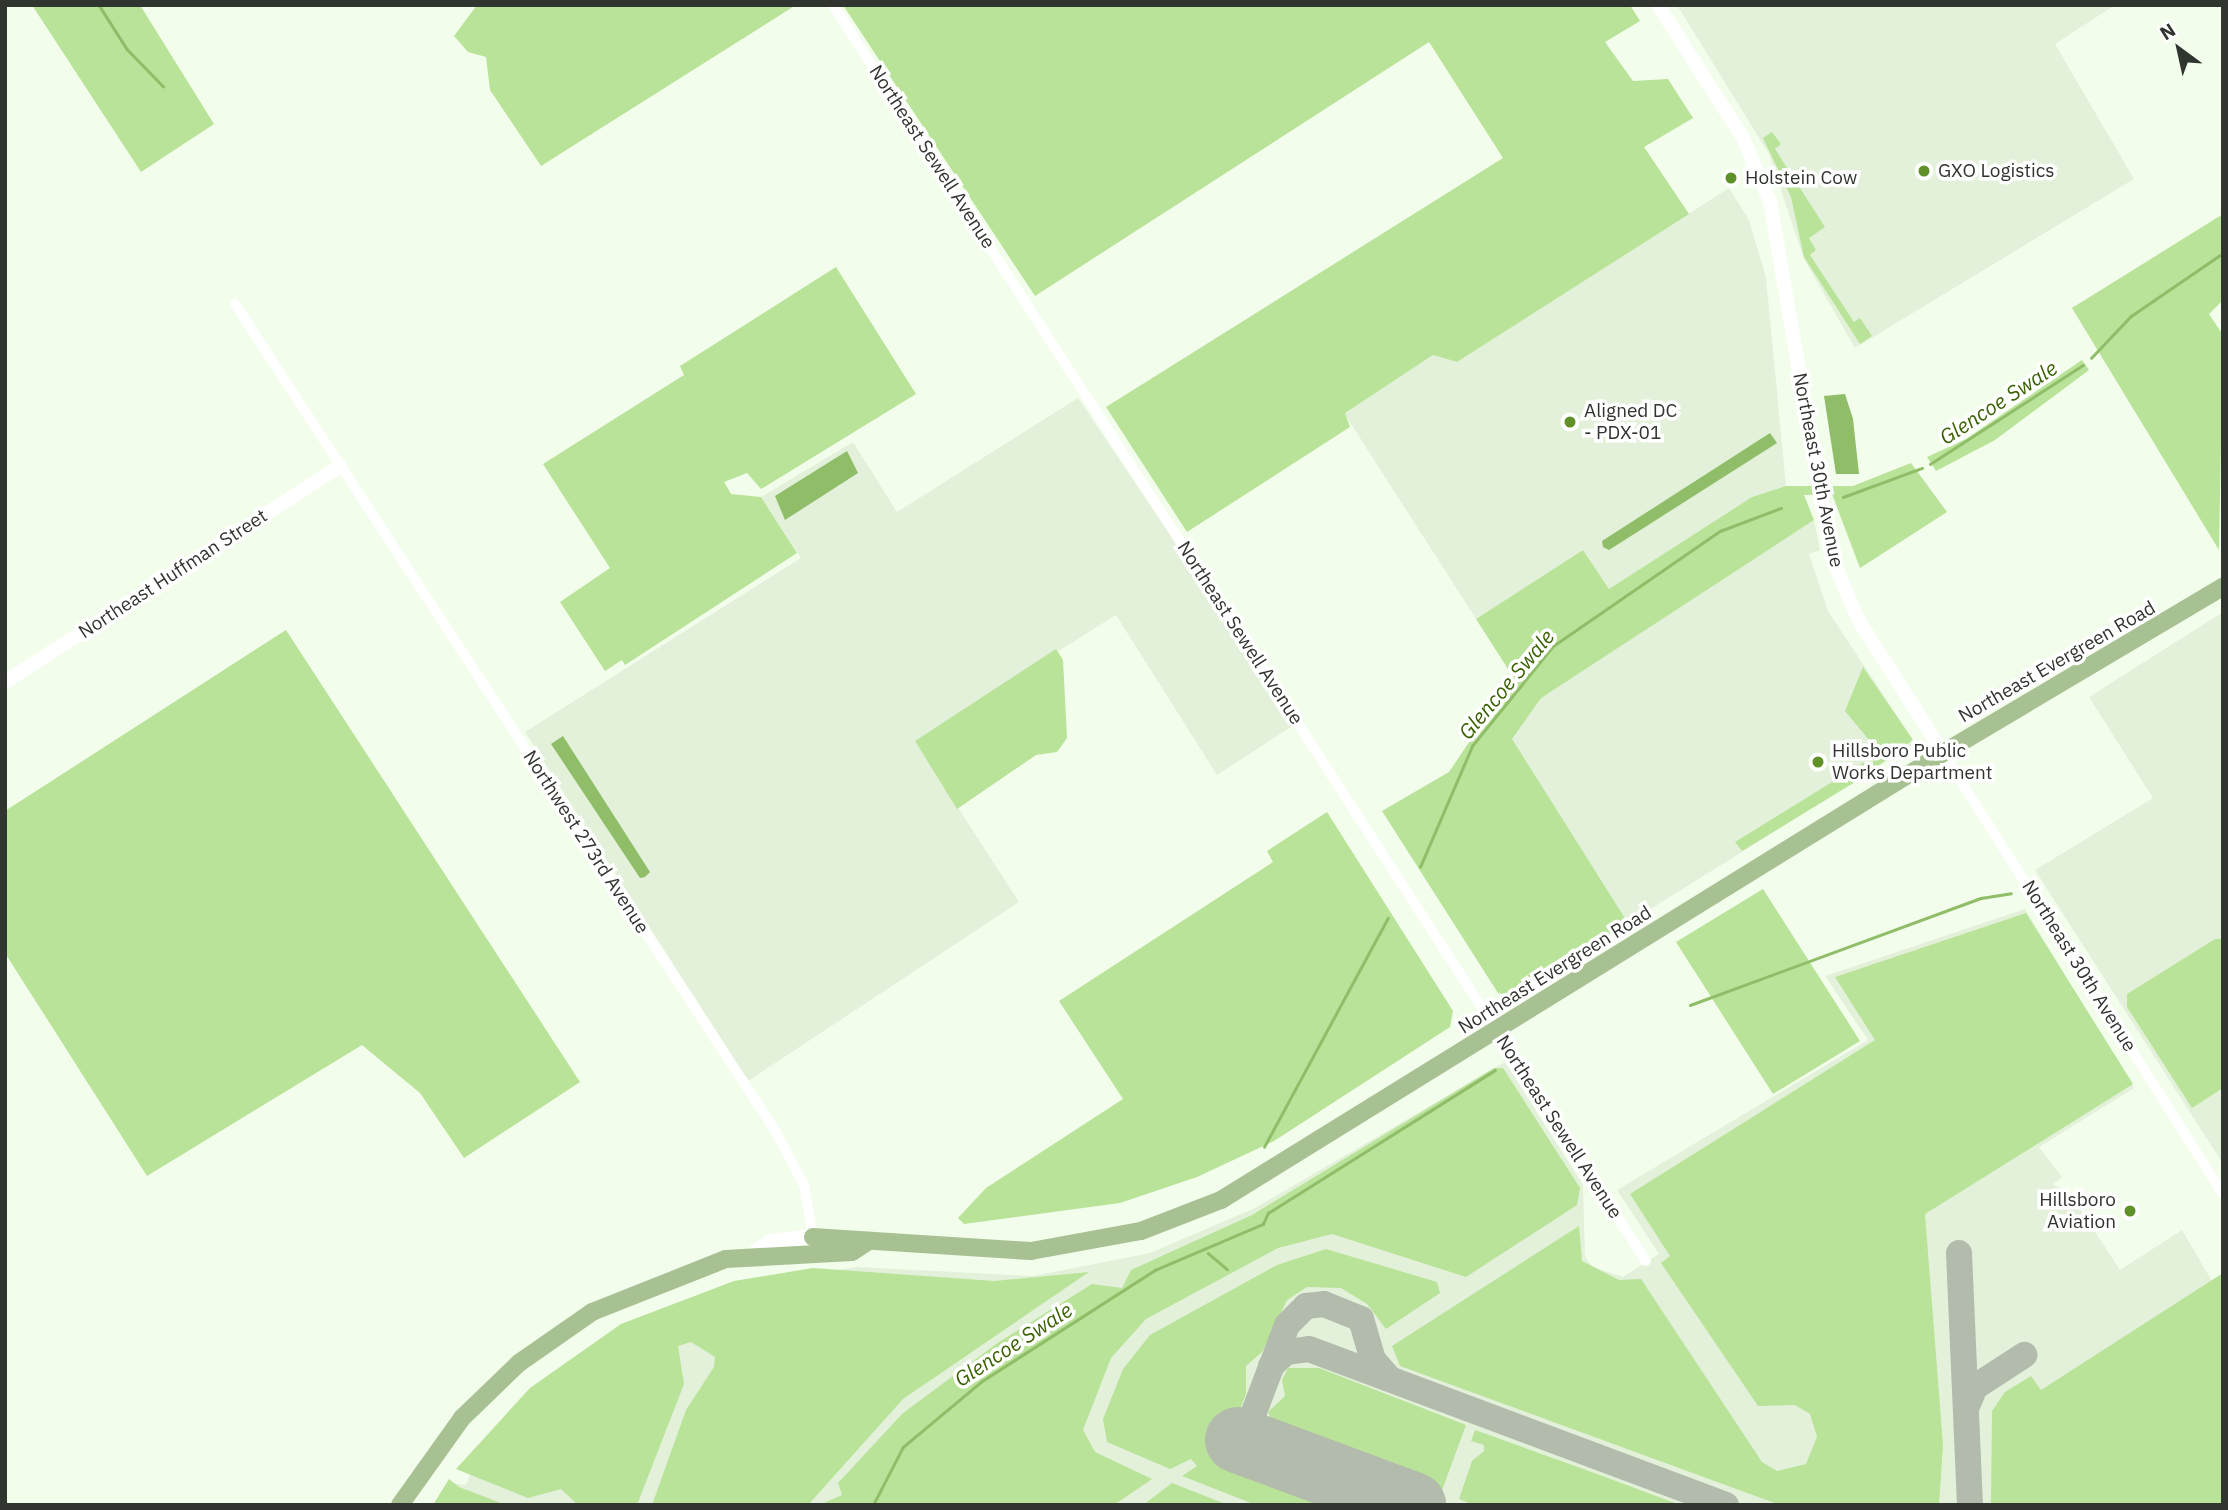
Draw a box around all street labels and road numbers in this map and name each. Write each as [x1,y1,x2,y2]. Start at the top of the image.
street label: Northeast Sewell Avenue [864,61,1000,253]
street label: Northeast 30th Avenue [1788,371,1848,569]
street label: Northeast Huffman Street [74,505,272,643]
street label: Northeast Sewell Avenue [1172,537,1308,729]
street label: Northeast Evergreen Road [1955,596,2159,728]
street label: Northwest 273rd Avenue [518,746,654,938]
street label: Northeast 30th Avenue [2017,876,2141,1056]
street label: Northeast Evergreen Road [1454,901,1656,1039]
street label: Northeast Sewell Avenue [1491,1031,1627,1223]

